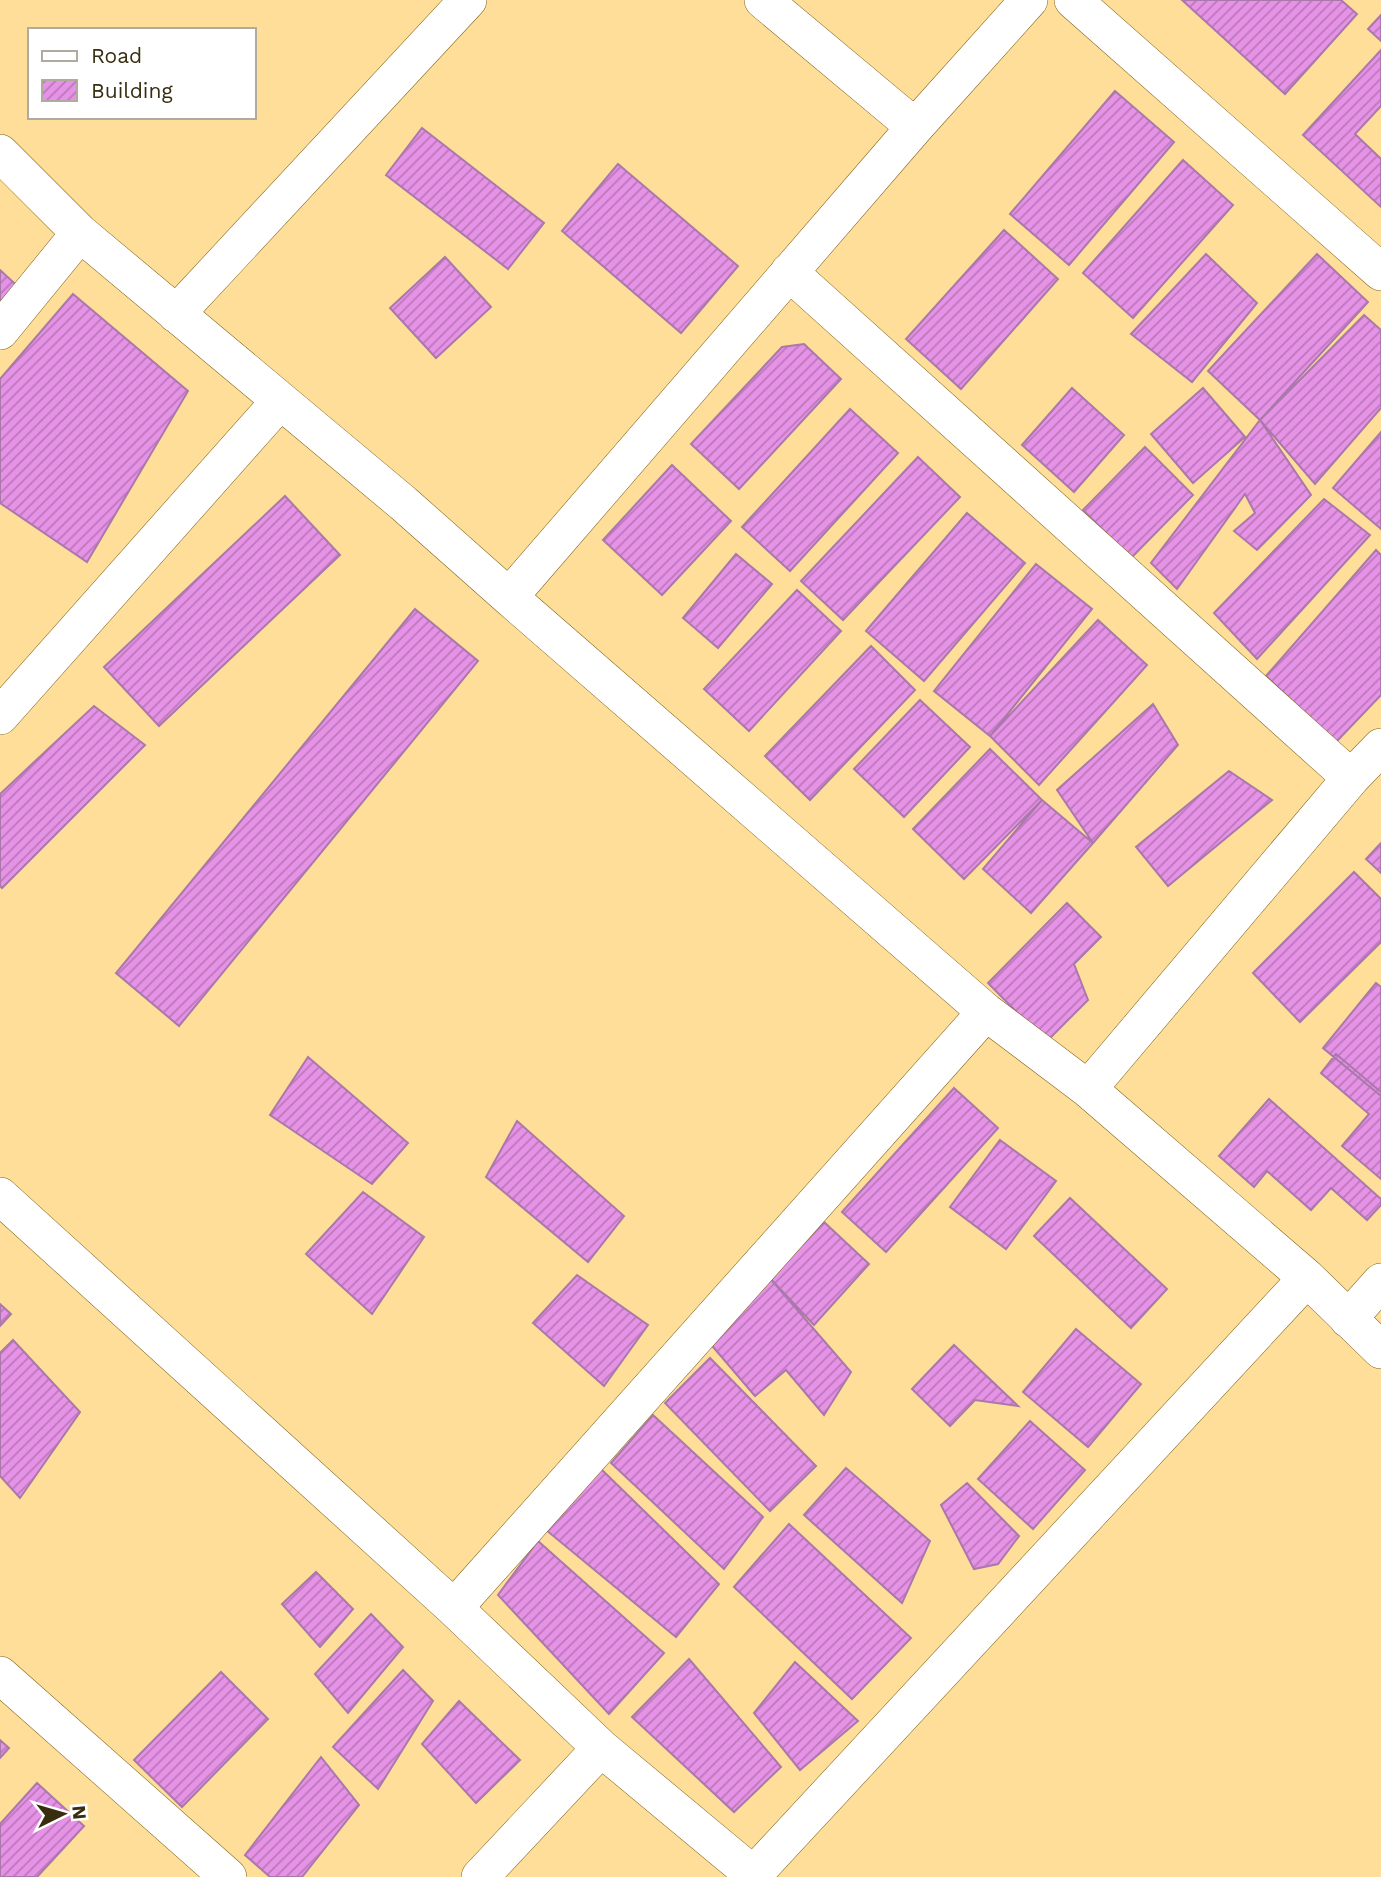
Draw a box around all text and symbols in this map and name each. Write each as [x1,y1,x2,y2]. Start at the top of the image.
legend [28,28,256,119]
text: Road [91,43,142,68]
text: Building [91,78,173,103]
north arrow [28,1779,98,1849]
text: N [67,1805,92,1821]

